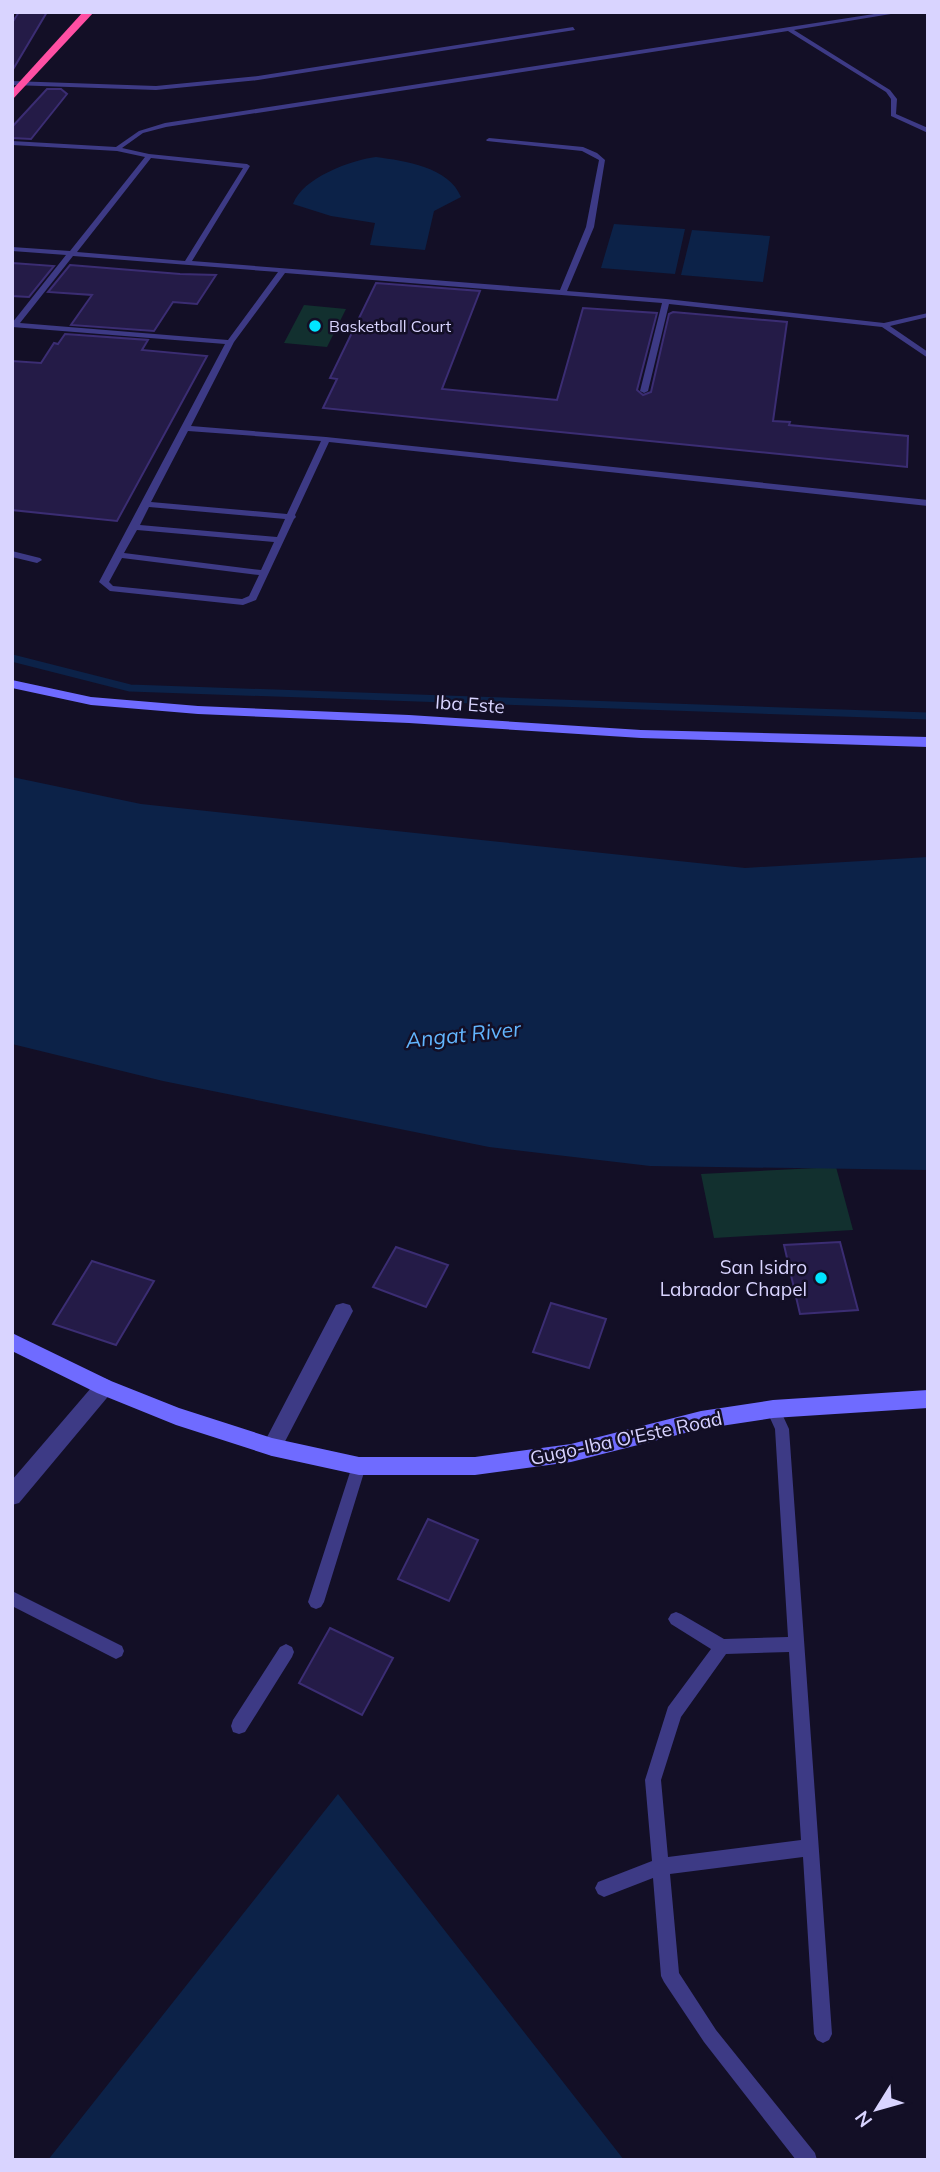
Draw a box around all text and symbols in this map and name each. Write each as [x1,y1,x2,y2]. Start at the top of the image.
place label: Basketball Court [329,316,452,336]
marker: Basketball Court [307,318,323,334]
street label: Iba Este [434,690,506,718]
water label: Angat River [403,1015,523,1053]
place label: San Isidro Labrador Chapel [660,1255,807,1301]
marker: San Isidro Labrador Chapel [813,1270,829,1286]
street label: Gugo-Iba O'Este Road [528,1406,724,1470]
north arrow [842,2074,912,2144]
text: N [850,2106,877,2132]

